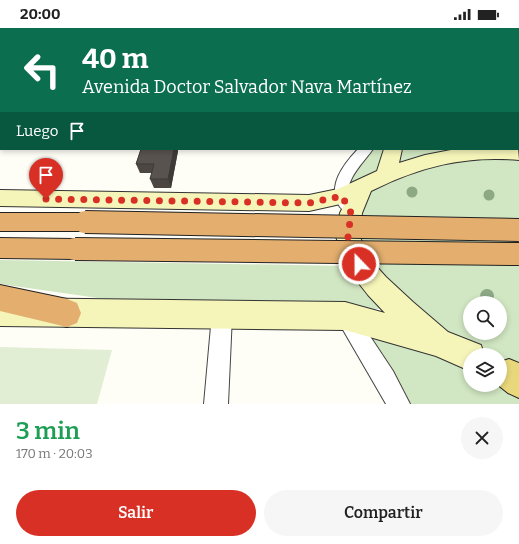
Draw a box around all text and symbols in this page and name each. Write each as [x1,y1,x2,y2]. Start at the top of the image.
text: 20:00 [20,5,61,23]
text: 40 m [82,42,149,75]
icon: left [16,44,68,96]
text: Avenida Doctor Salvador Nava Martínez [82,76,412,98]
icon: arrive [66,120,88,142]
text: Luego [16,122,58,140]
pin [29,158,63,199]
icon: arrive [35,164,57,186]
position arrow [338,243,380,285]
map controls [463,296,507,392]
button: search [463,296,507,340]
button: layers [463,348,507,392]
text: 3 min [16,417,80,445]
button: close [461,417,503,459]
text: 170 m · 20:03 [16,446,93,461]
button: Salir [16,490,256,536]
button: Compartir [264,490,503,536]

